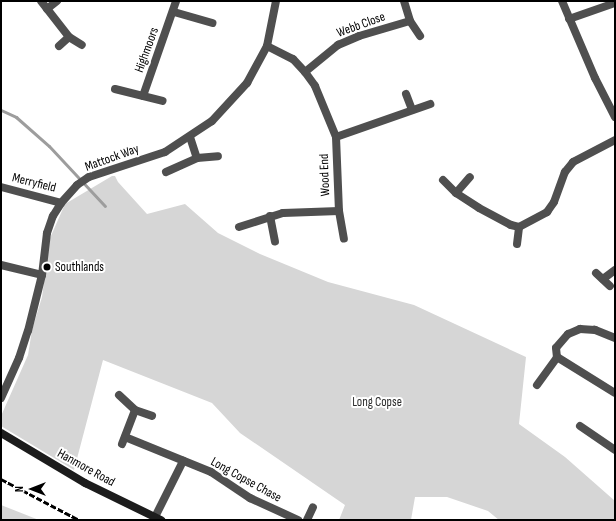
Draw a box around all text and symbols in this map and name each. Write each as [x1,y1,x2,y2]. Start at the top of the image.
street label: Webb Close [335,9,387,41]
street label: Highmoors [132,25,162,75]
street label: Mattock Way [83,141,141,175]
street label: Wood End [316,153,334,197]
street label: Merryfield [11,170,57,196]
place label: Southlands [55,259,104,275]
marker: Southlands [42,262,52,272]
park label: Long Copse [352,394,402,410]
street label: Hanmore Road [54,446,118,490]
street label: Long Copse Chase [208,454,284,506]
north arrow [12,469,52,509]
text: N [13,486,26,492]

